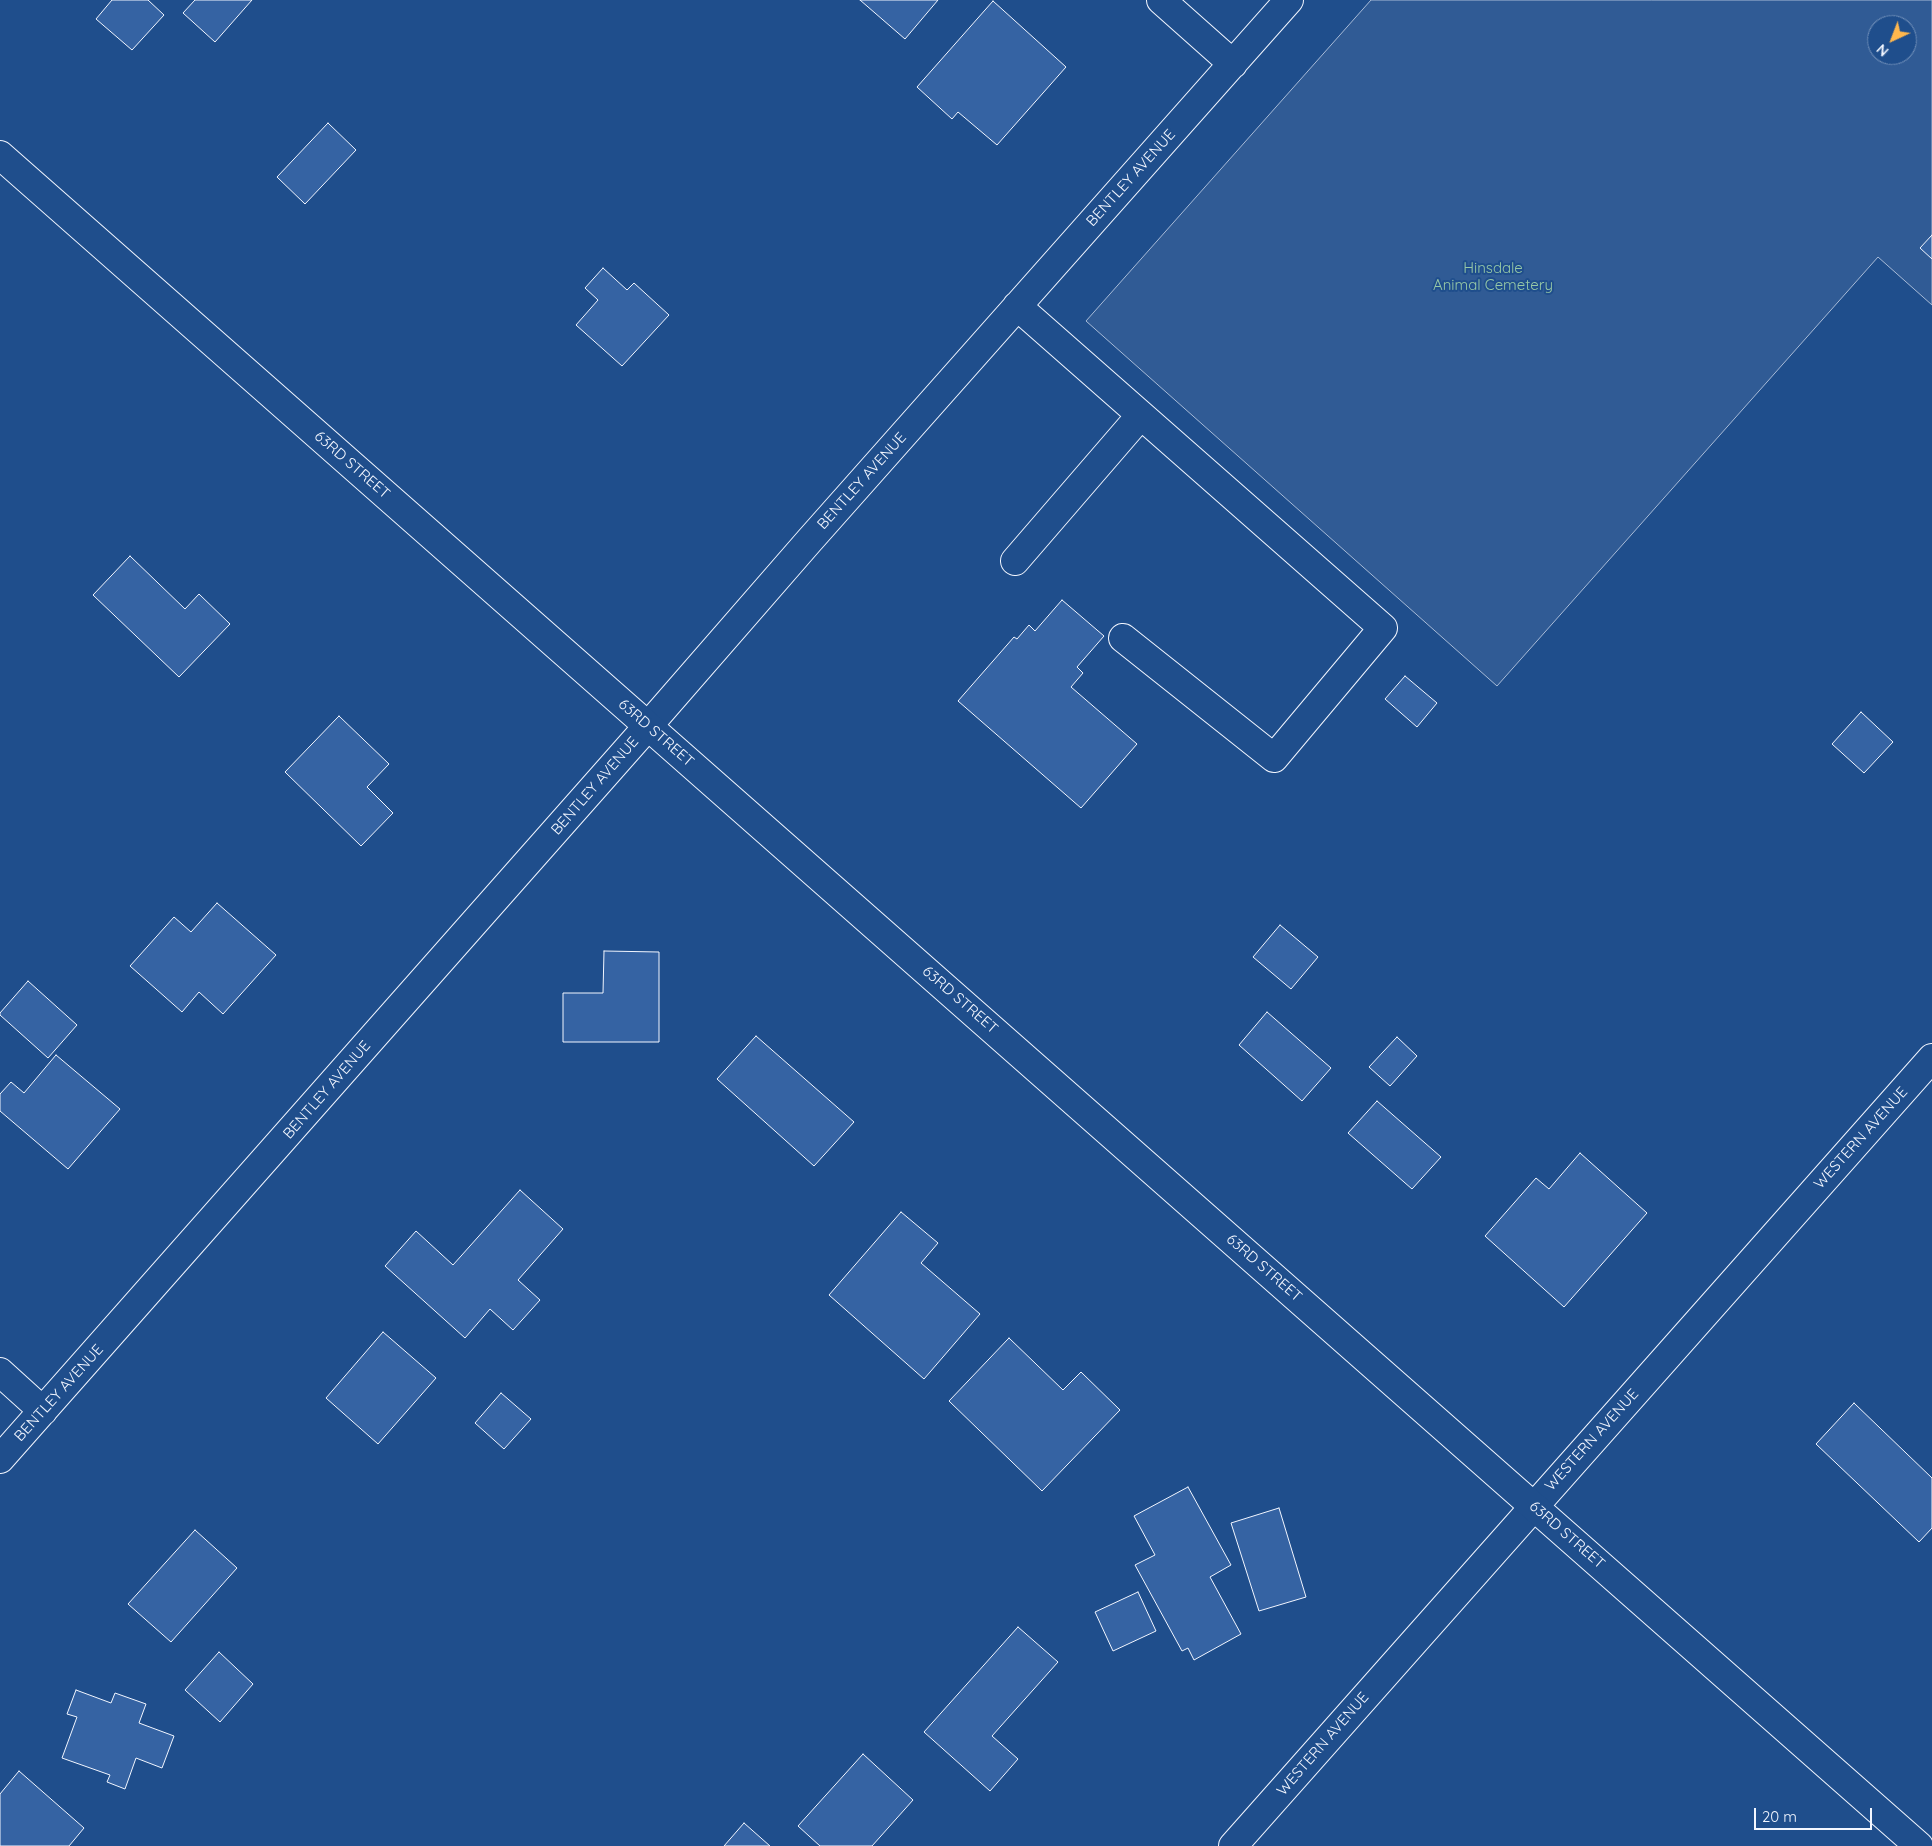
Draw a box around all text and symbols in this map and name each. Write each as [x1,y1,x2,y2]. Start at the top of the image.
north arrow [1867,15,1917,65]
text: N [1873,40,1892,60]
street label: BENTLEY AVENUE [1083,126,1179,230]
park label: Hinsdale Animal Cemetery [1433,259,1553,294]
street label: 63RD STREET [310,427,394,503]
street label: BENTLEY AVENUE [814,429,910,533]
street label: 63RD STREET [614,695,698,771]
street label: BENTLEY AVENUE [547,733,643,839]
street label: 63RD STREET [918,962,1002,1038]
street label: BENTLEY AVENUE [279,1037,375,1143]
street label: WESTERN AVENUE [1810,1083,1912,1193]
street label: 63RD STREET [1222,1230,1306,1306]
street label: BENTLEY AVENUE [11,1341,107,1445]
street label: WESTERN AVENUE [1541,1385,1643,1495]
street label: 63RD STREET [1525,1497,1609,1573]
street label: WESTERN AVENUE [1273,1689,1373,1799]
scale bar [1757,1798,1874,1830]
text: 20 m [1762,1807,1797,1826]

